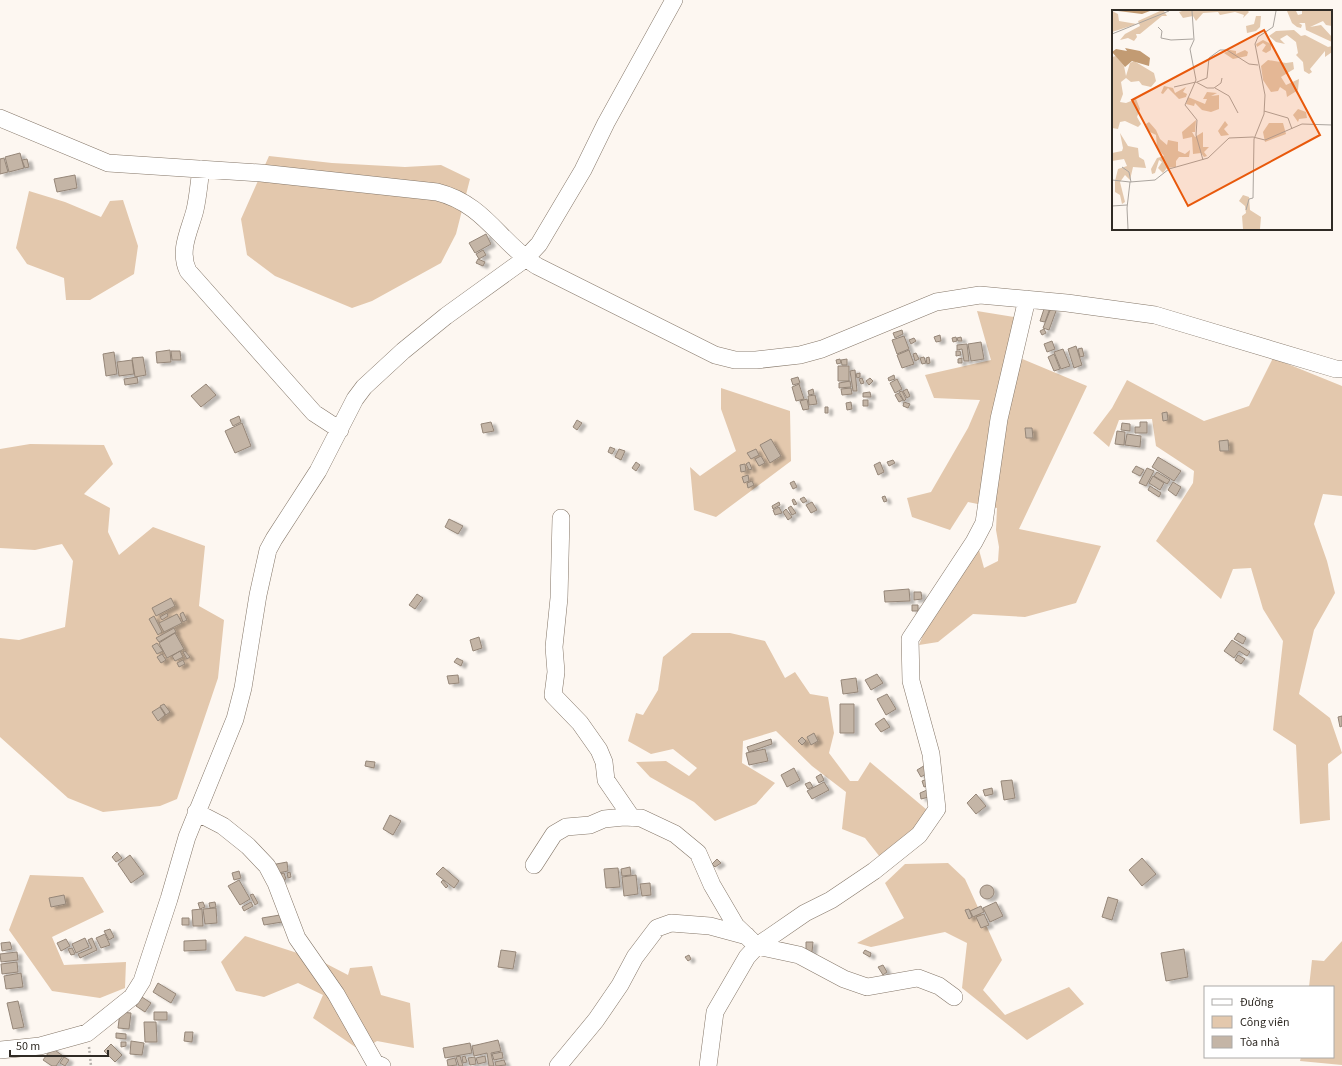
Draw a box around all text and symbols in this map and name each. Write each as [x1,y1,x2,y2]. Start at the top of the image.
inset map [1112,10,1332,230]
legend [1204,986,1334,1058]
text: Đường [1240,994,1273,1011]
text: Công viên [1240,1014,1289,1031]
scale bar [10,1032,108,1058]
text: Tòa nhà [1240,1034,1280,1051]
text: 50 m [16,1038,40,1055]

